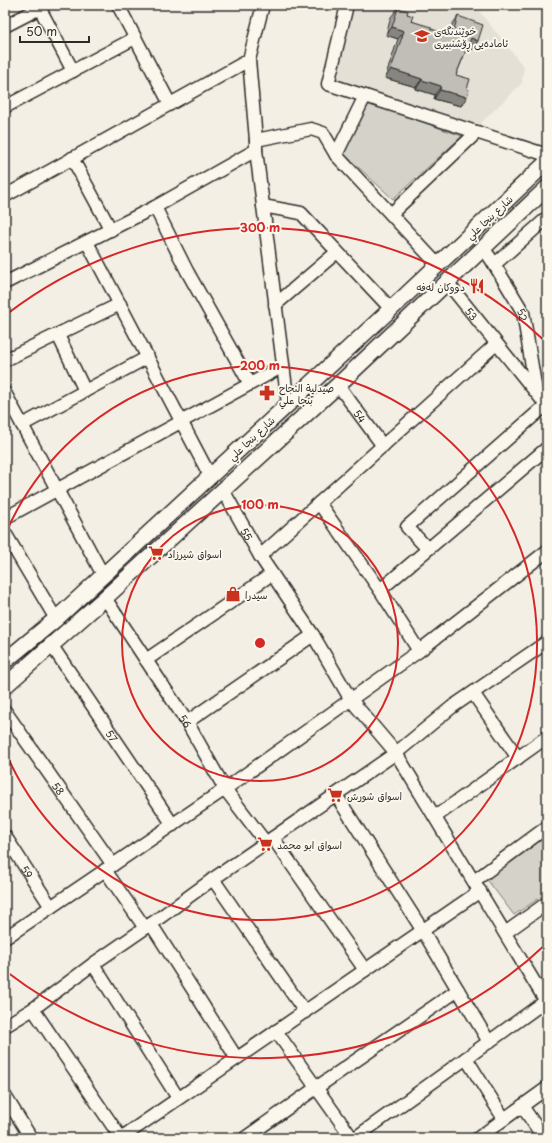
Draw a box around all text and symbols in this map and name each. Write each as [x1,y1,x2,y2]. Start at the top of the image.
scale bar [20,18,89,44]
text: 50 m [26,22,57,40]
place label: خوێندنگەی ئامادەیی ڕۆشنبیری [434,23,509,52]
school or university icon: خوێندنگەی ئامادەیی ڕۆشنبیری [413,27,431,45]
street label: شارع بنجا علي [462,191,518,245]
text: 300 m [240,218,280,236]
restaurant icon: دووكان لەفە [468,277,486,295]
place label: دووكان لەفە [416,279,465,294]
street label: 53 [462,303,482,323]
street label: 52 [514,305,532,322]
text: 200 m [240,356,280,374]
place label: صيدلية النجاح بنجا علي [279,380,334,410]
pharmacy icon: صيدلية النجاح بنجا علي [258,384,276,402]
street label: 54 [351,406,371,426]
street label: شارع بنجا علي [224,412,280,466]
text: 100 m [241,495,279,513]
street label: 55 [238,524,257,543]
supermarket icon: اسواق شيرزاد [147,544,165,562]
place label: اسواق شيرزاد [168,546,222,561]
shop icon: سيدرا [224,585,242,603]
place label: سيدرا [245,587,268,602]
centre of rings [253,636,267,650]
street label: 56 [176,711,196,730]
street label: 57 [103,726,122,745]
street label: 58 [49,778,69,797]
supermarket icon: اسواق شورش [326,786,344,804]
place label: اسواق شورش [347,788,402,803]
supermarket icon: اسواق ابو محمد [256,835,274,853]
place label: اسواق ابو محمد [277,837,342,852]
street label: 59 [18,862,38,881]

